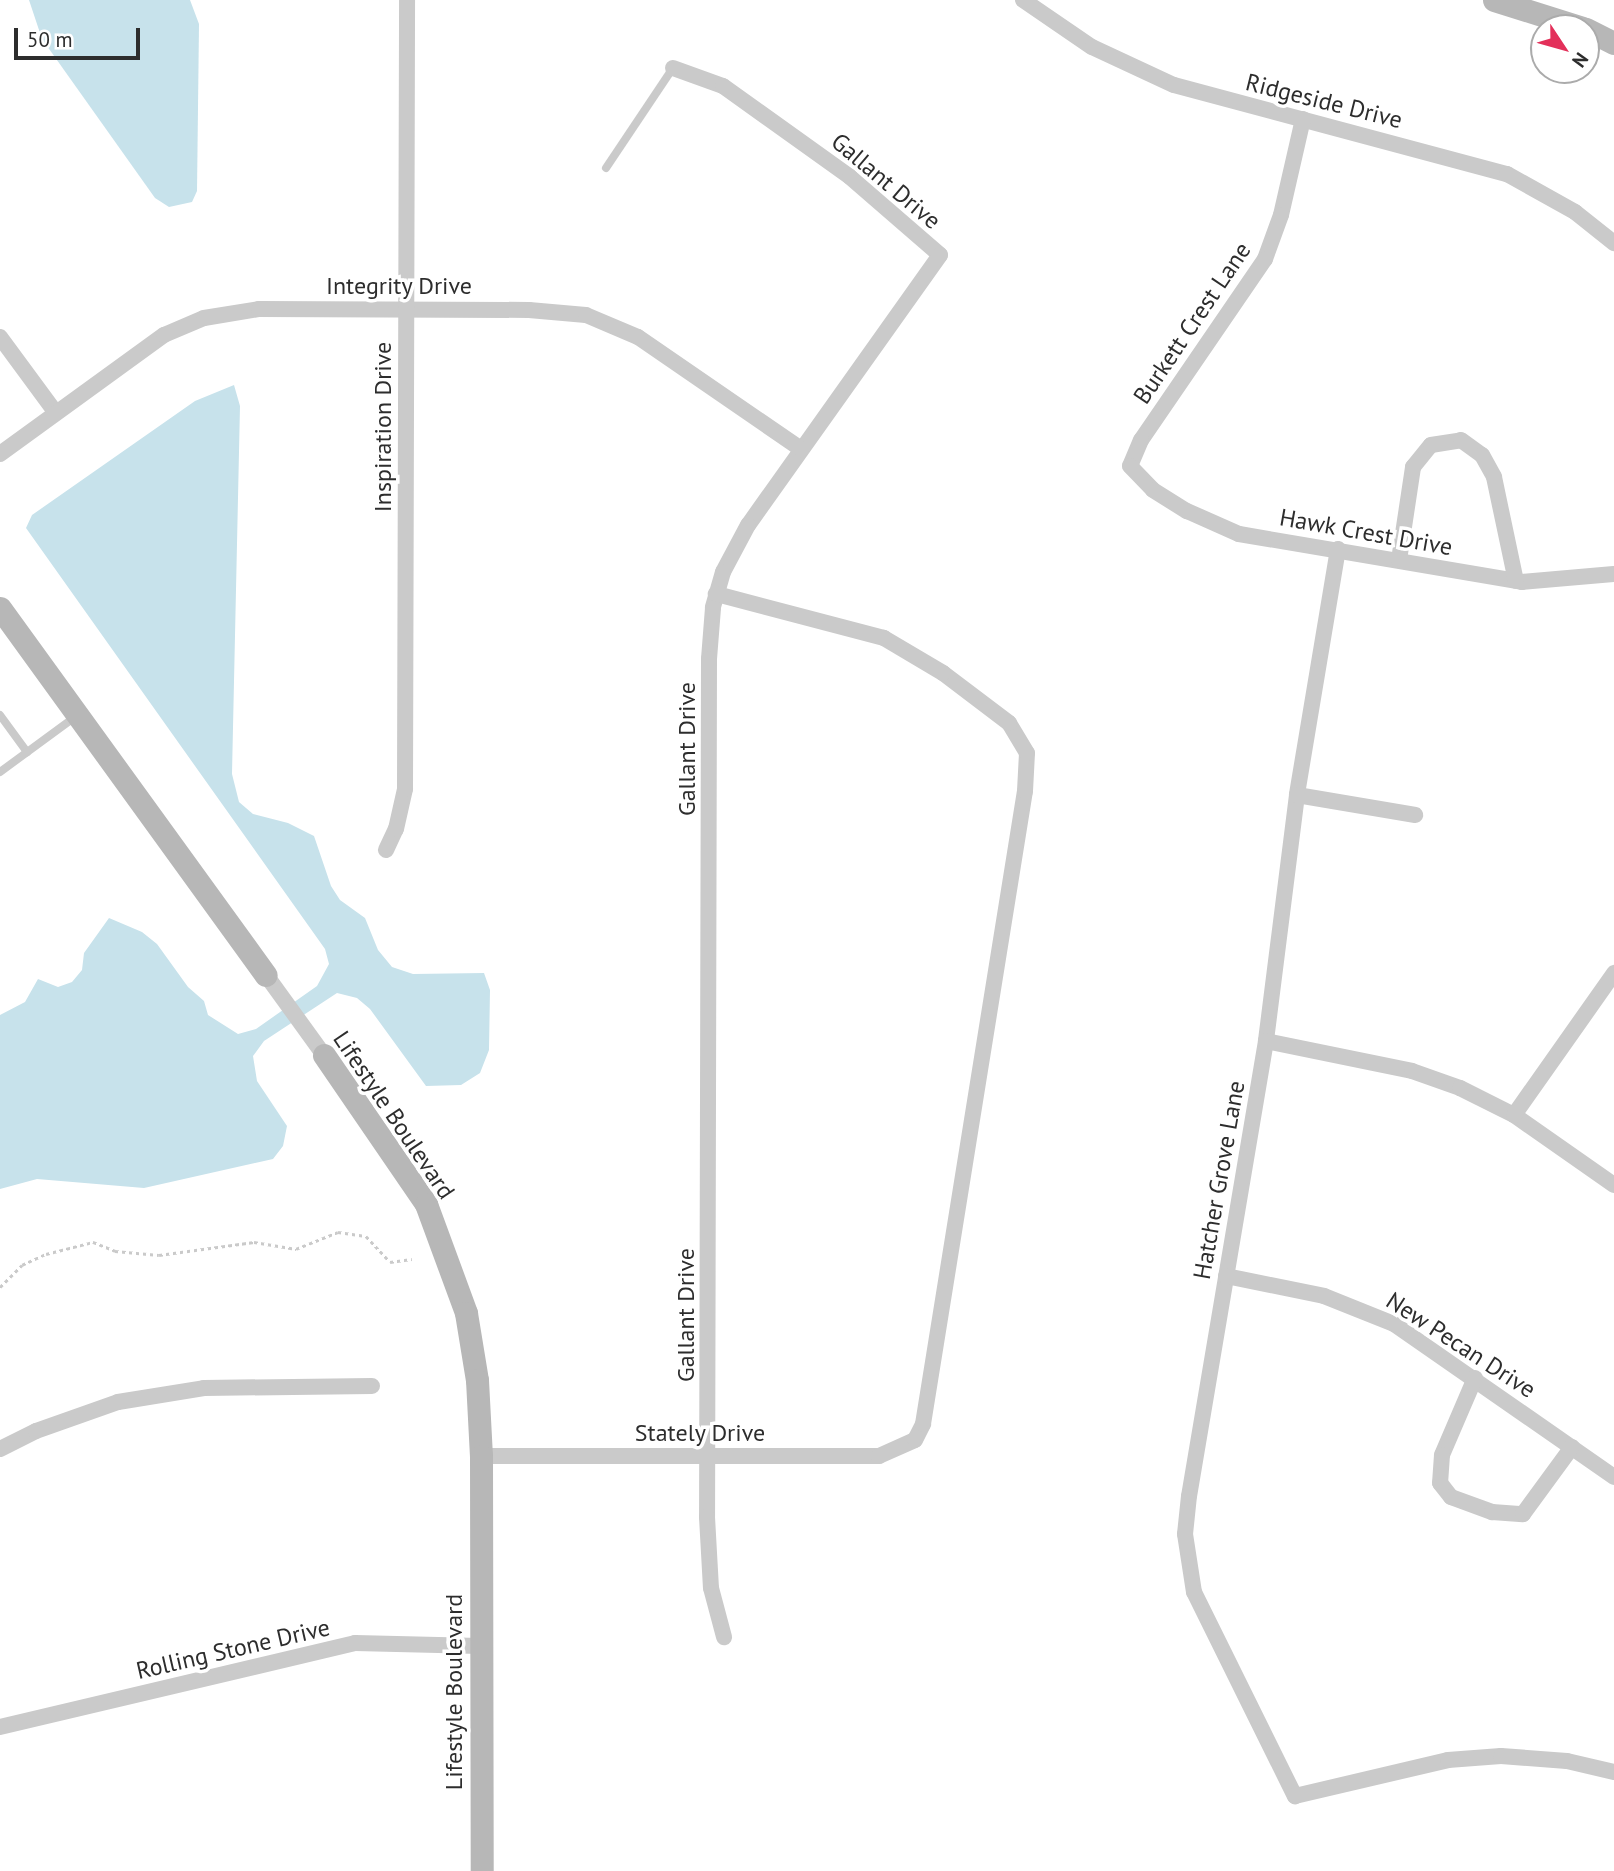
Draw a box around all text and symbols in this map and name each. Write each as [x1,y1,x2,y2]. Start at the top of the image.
scale bar [18,14,144,58]
north arrow [1530,14,1600,84]
text: 50 m [27,26,73,53]
text: N [1567,48,1594,72]
street label: Ridgeside Drive [1243,68,1405,134]
street label: Gallant Drive [825,127,947,235]
street label: Burkett Crest Lane [1127,237,1257,409]
street label: Integrity Drive [326,272,472,300]
street label: Inspiration Drive [369,342,397,512]
street label: Hawk Crest Drive [1277,503,1455,561]
street label: Gallant Drive [673,682,701,816]
street label: Lifestyle Boulevard [327,1025,461,1205]
street label: Hatcher Grove Lane [1187,1078,1251,1282]
street label: Gallant Drive [672,1248,700,1382]
street label: New Pecan Drive [1381,1286,1541,1404]
street label: Stately Drive [634,1419,766,1447]
street label: Lifestyle Boulevard [440,1594,468,1790]
street label: Rolling Stone Drive [133,1613,333,1685]

